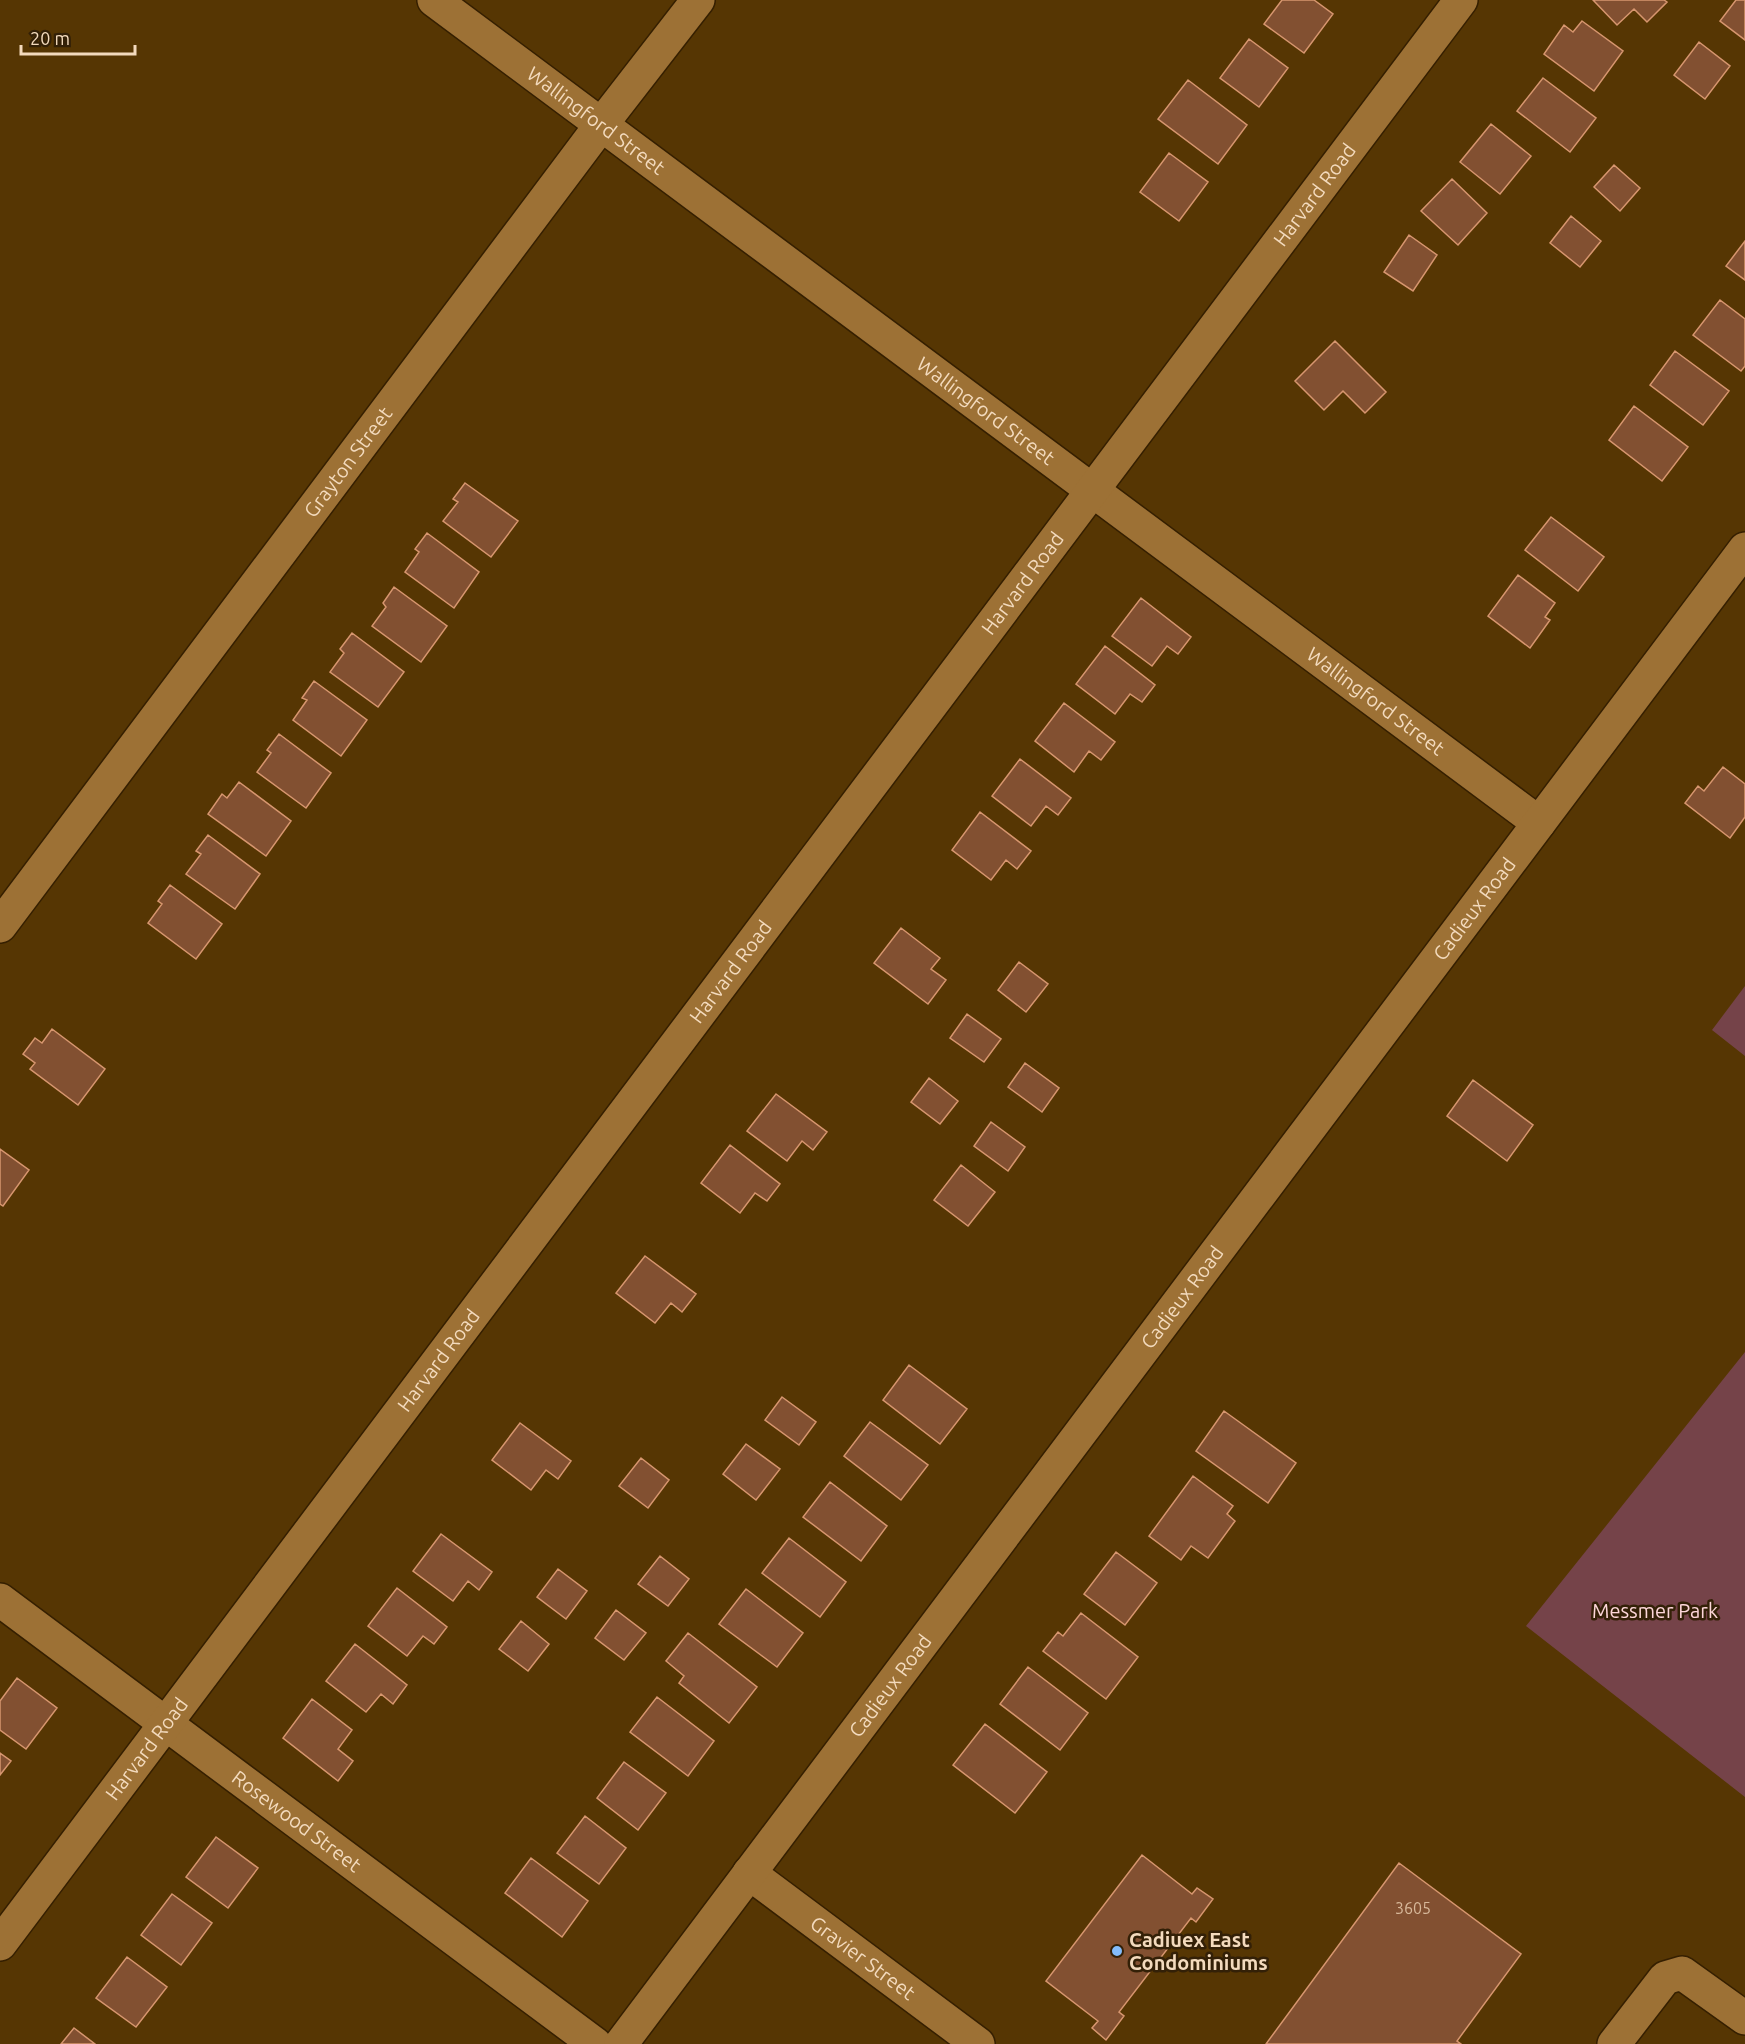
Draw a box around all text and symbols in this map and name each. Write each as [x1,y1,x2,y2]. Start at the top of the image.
scale bar [21,18,135,56]
text: 20 m [30,28,70,48]
street label: Wallingford Street [523,62,670,179]
street label: Harvard Road [1268,139,1360,250]
street label: Wallingford Street [913,352,1060,469]
street label: Grayton Street [299,402,397,522]
street label: Harvard Road [976,527,1068,639]
street label: Wallingford Street [1303,642,1449,760]
street label: Cadieux Road [1428,853,1520,965]
street label: Harvard Road [684,916,776,1027]
street label: Cadieux Road [1136,1241,1228,1353]
street label: Harvard Road [392,1304,484,1416]
park label: Messmer Park [1592,1599,1718,1622]
street label: Cadieux Road [844,1630,936,1741]
street label: Harvard Road [100,1693,192,1804]
street label: Rosewood Street [228,1765,366,1877]
house number: 3605 [1395,1899,1431,1917]
street label: Gravier Street [806,1911,920,2004]
place label: Cadiuex East Condominiums [1129,1928,1268,1974]
marker: Cadiuex East Condominiums [1110,1944,1124,1958]

